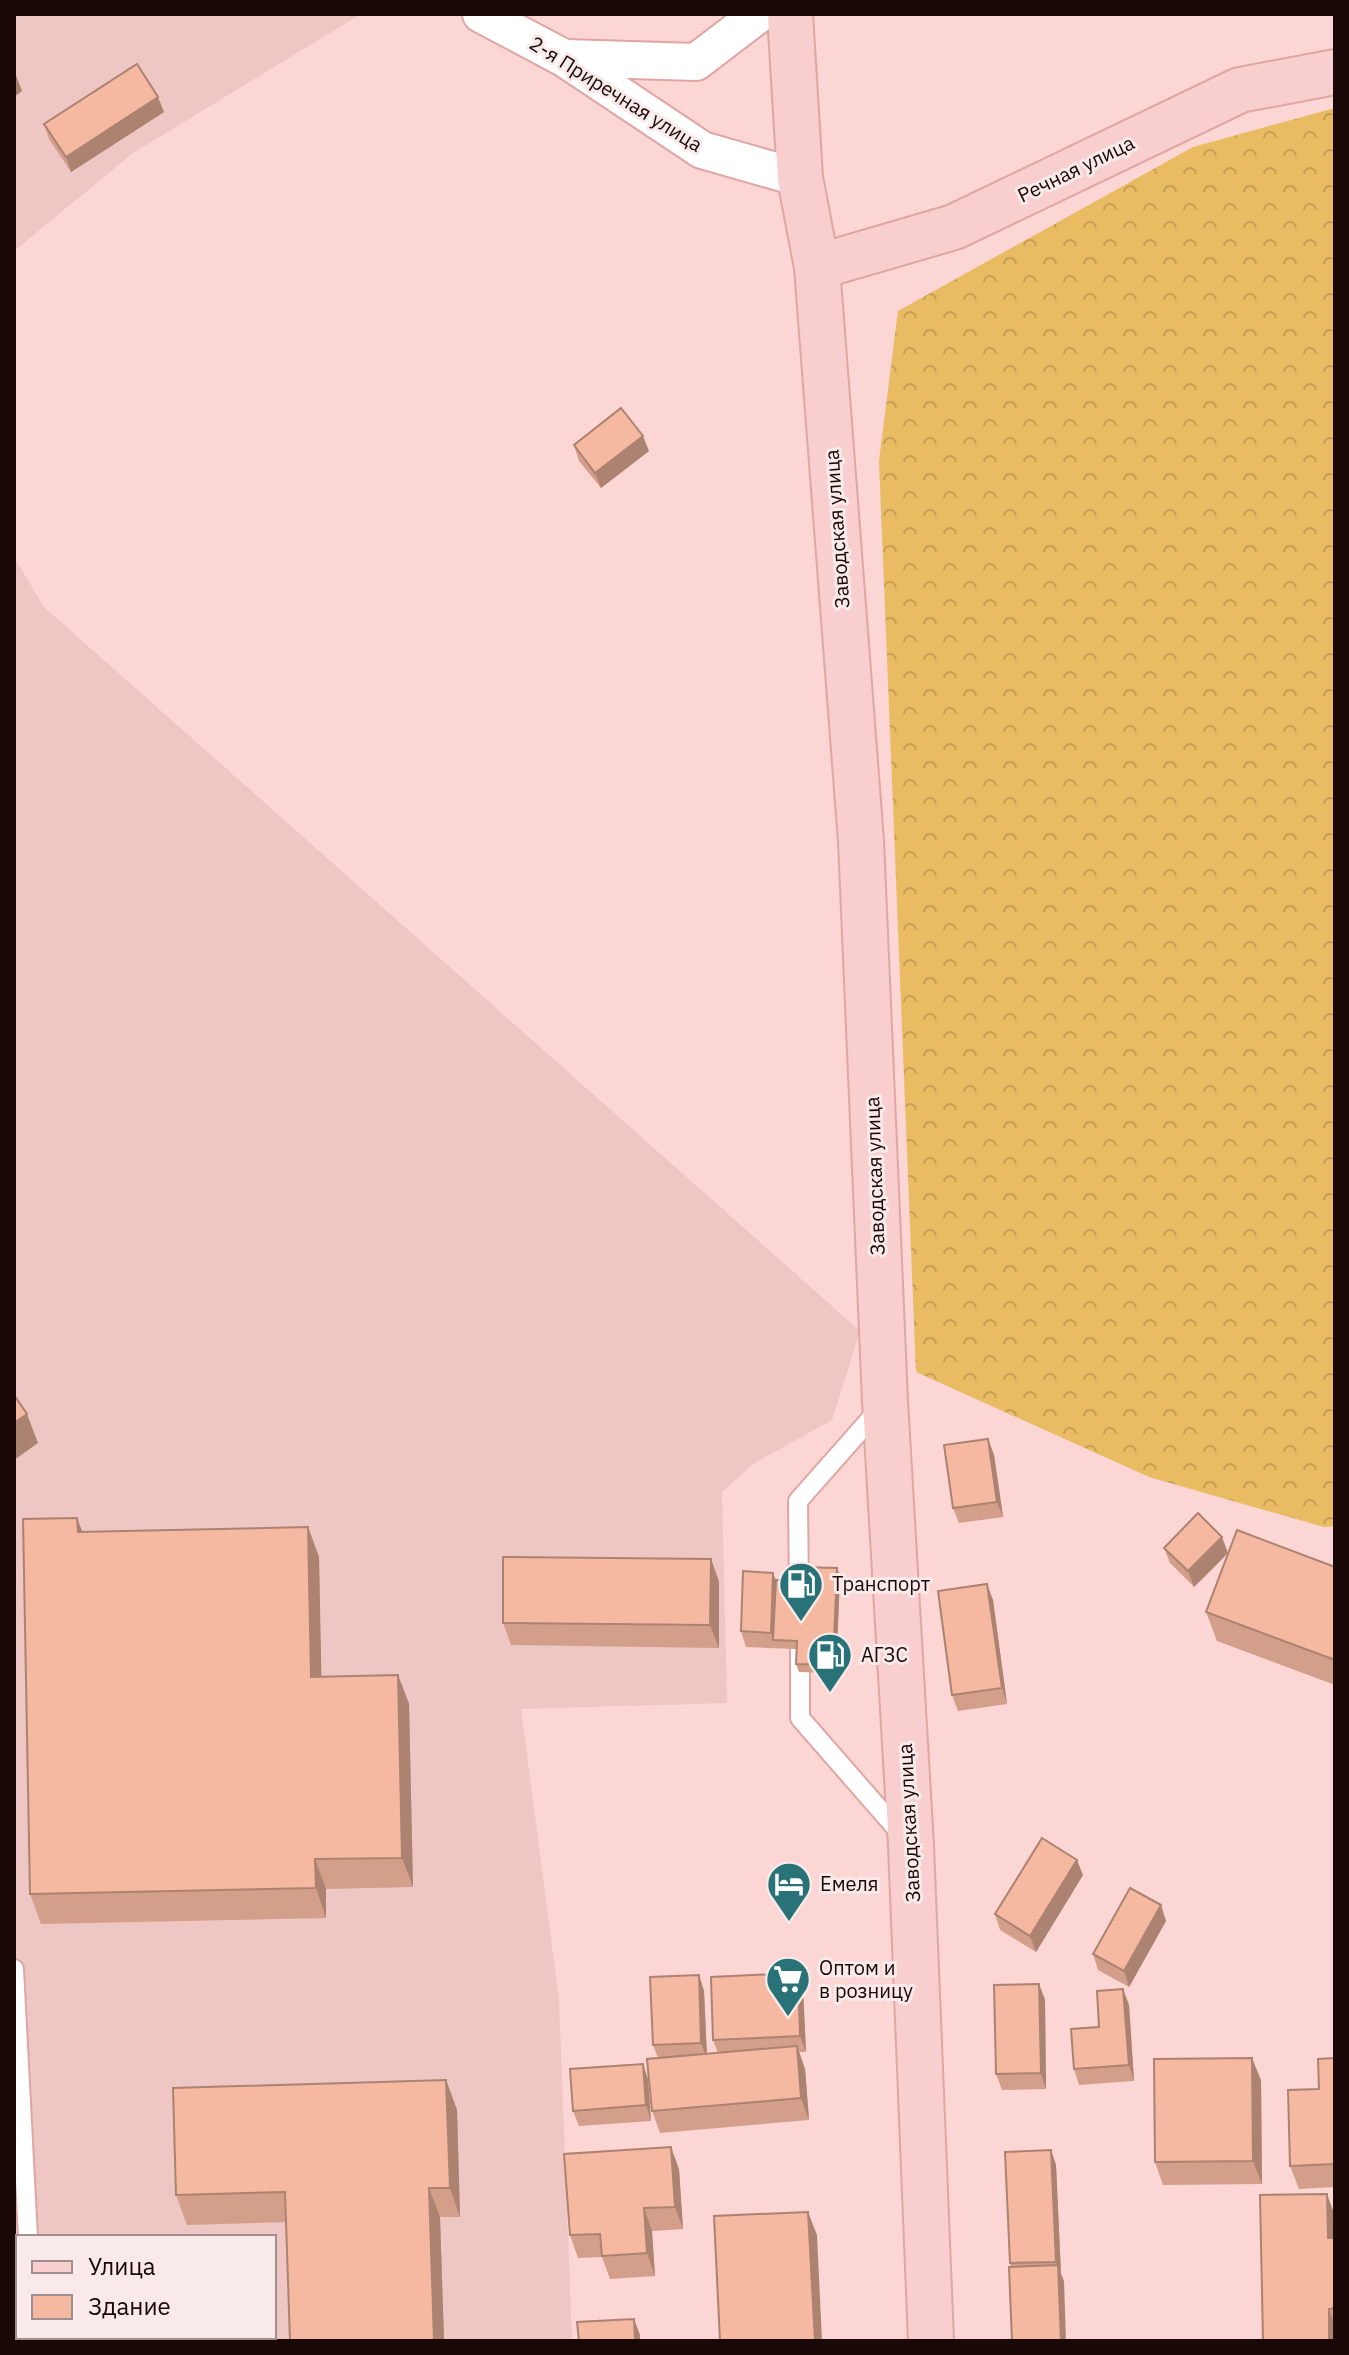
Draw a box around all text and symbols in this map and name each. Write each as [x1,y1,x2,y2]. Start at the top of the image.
street label: 2-я Приречная улица [525,29,708,158]
street label: Речная улица [1013,129,1139,208]
street label: Заводская улица [817,448,856,609]
street label: Заводская улица [858,1096,891,1256]
fuel station icon: Транспорт [777,1560,825,1623]
place label: Транспорт [832,1570,931,1597]
fuel station icon: АГЗС [806,1631,854,1694]
place label: АГЗС [861,1641,908,1668]
street label: Заводская улица [891,1743,926,1903]
hotel icon: Емеля [765,1860,813,1923]
place label: Емеля [820,1870,879,1897]
place label: Оптом и в розницу [819,1954,913,2004]
supermarket icon: Оптом и в розницу [764,1955,812,2018]
legend [16,2235,276,2339]
text: Улица [88,2250,156,2282]
text: Здание [88,2290,171,2322]

